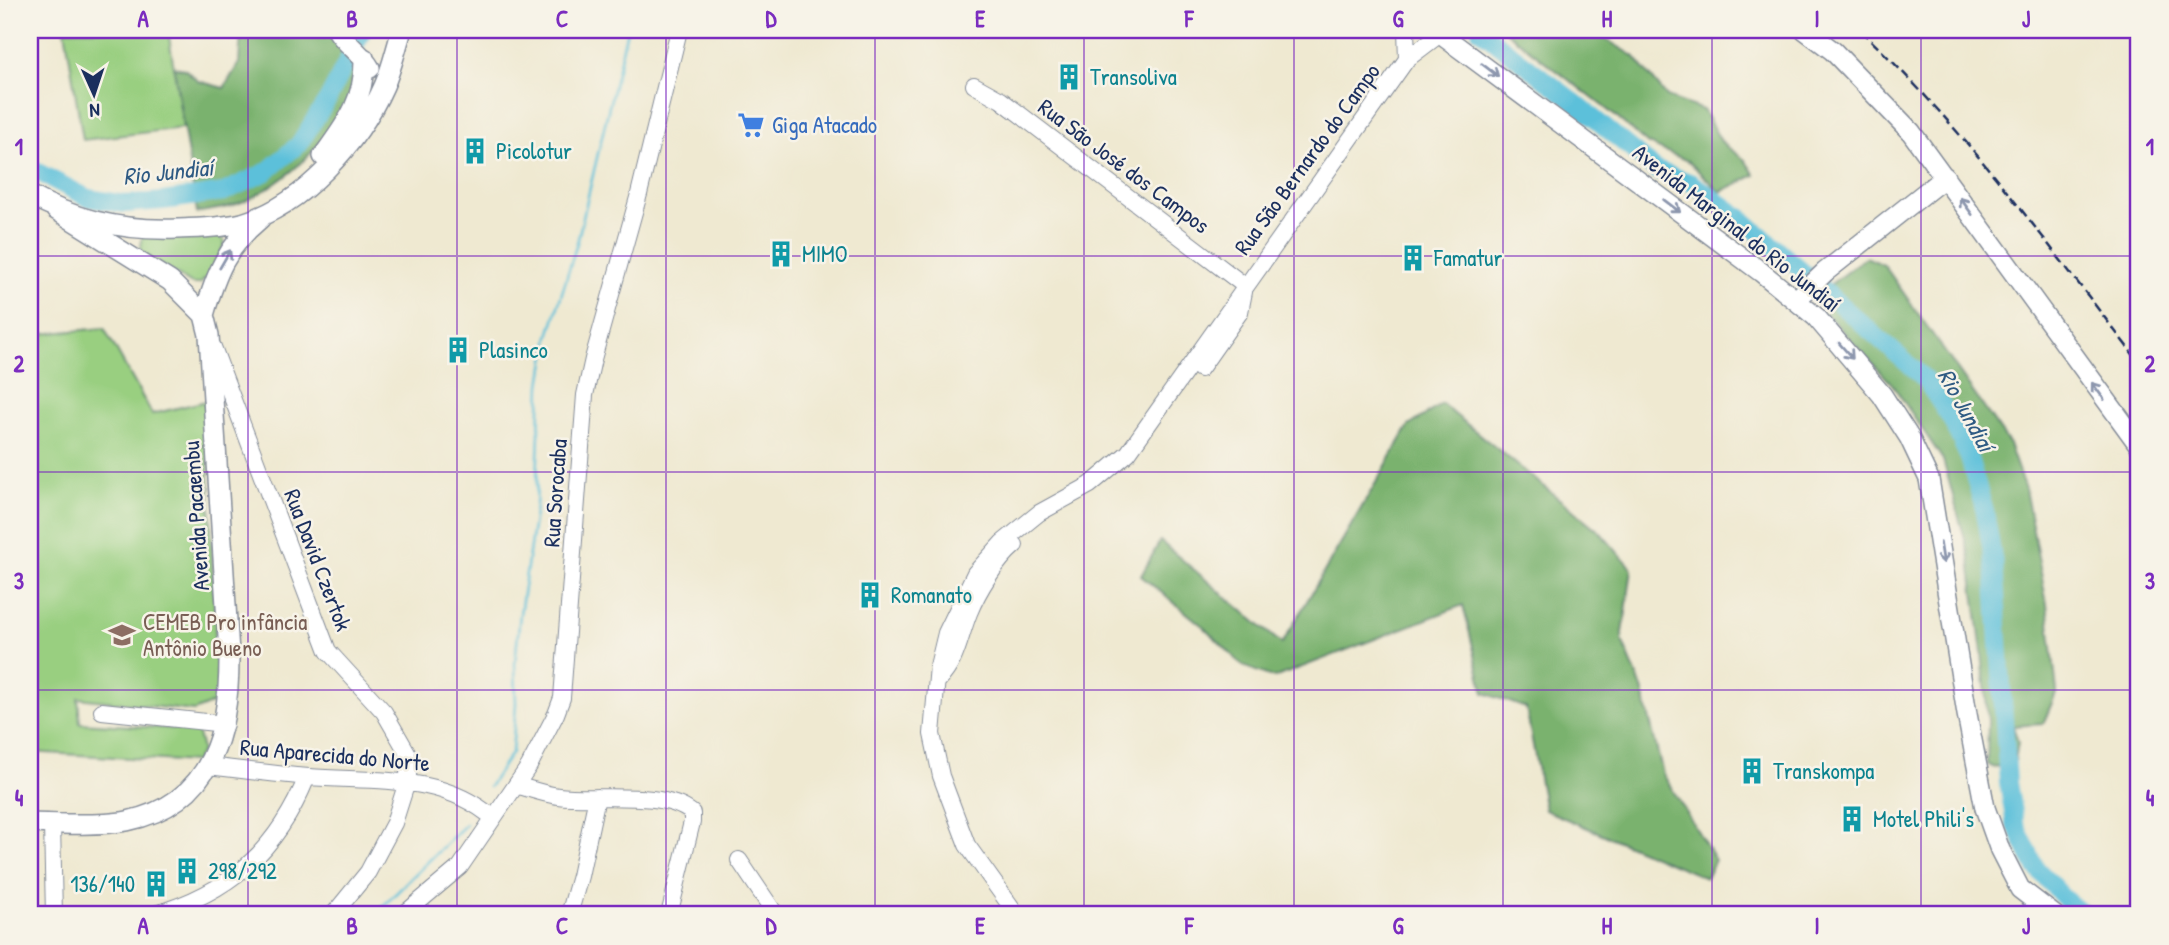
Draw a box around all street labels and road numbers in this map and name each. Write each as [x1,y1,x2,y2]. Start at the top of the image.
street label: Rua São Bernardo do Campo [1227,57,1387,261]
street label: Rua São José dos Campos [1032,91,1216,240]
street label: Avenida Marginal do Rio Jundiaí [1627,137,1848,319]
street label: Rua Sorocaba [535,438,574,548]
street label: Avenida Pacaembu [175,440,216,592]
street label: Rua David Czertok [277,484,360,636]
street label: Rua Aparecida do Norte [239,731,431,778]

